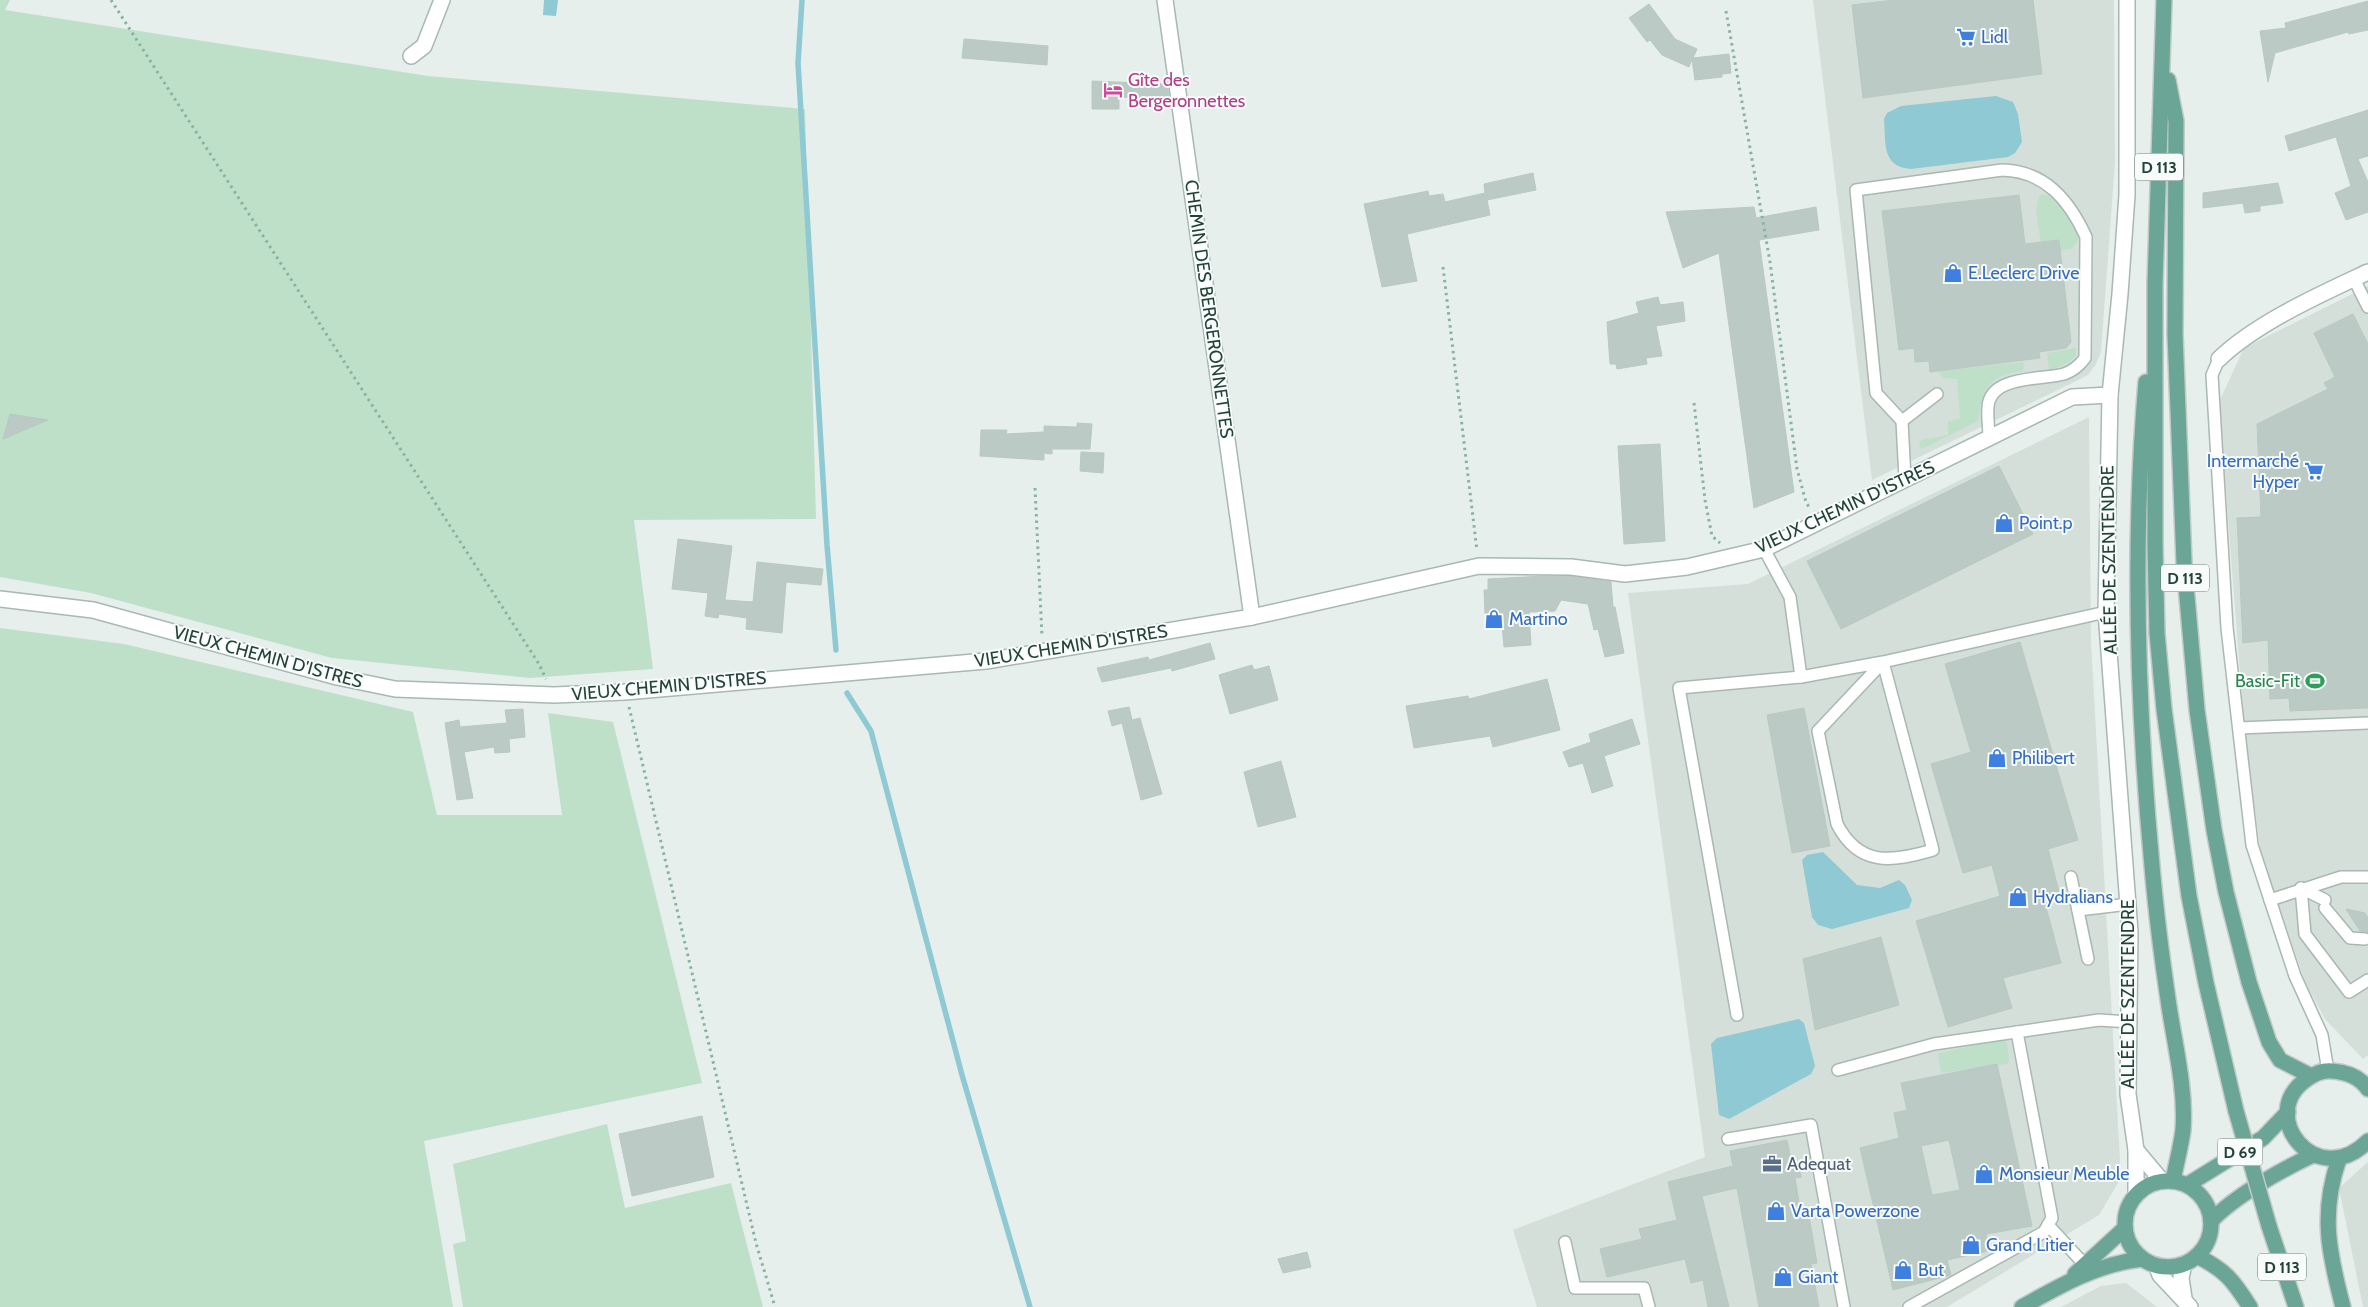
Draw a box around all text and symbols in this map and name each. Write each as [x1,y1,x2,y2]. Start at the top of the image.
supermarket icon: Lidl [1955,26,1977,48]
place label: Lidl [1981,26,2009,48]
place label: Gîte des Bergeronnettes [1128,69,1245,112]
hotel icon: Gîte des Bergeronnettes [1102,79,1124,101]
road number: D 113 [2135,154,2183,180]
street label: CHEMIN DES BERGERONNETTES [1180,178,1238,440]
shop icon: E.Leclerc Drive [1942,262,1964,284]
place label: E.Leclerc Drive [1968,262,2079,284]
place label: Intermarché Hyper [2207,450,2299,493]
street label: VIEUX CHEMIN D'ISTRES [1752,456,1938,558]
supermarket icon: Intermarché Hyper [2303,460,2325,482]
street label: ALLÉE DE SZENTENDRE [2096,465,2122,655]
shop icon: Point.p [1993,512,2015,534]
place label: Point.p [2019,512,2073,534]
road number: D 113 [2161,564,2209,592]
shop icon: Martino [1483,608,1505,630]
place label: Martino [1509,608,1568,630]
street label: VIEUX CHEMIN D'ISTRES [973,620,1169,672]
street label: VIEUX CHEMIN D'ISTRES [171,621,365,693]
street label: VIEUX CHEMIN D'ISTRES [571,667,767,705]
place label: Basic-Fit [2235,670,2300,692]
sports icon: Basic-Fit [2304,670,2326,692]
shop icon: Philibert [1986,747,2008,769]
place label: Philibert [2012,747,2075,769]
shop icon: Hydralians [2007,886,2029,908]
place label: Hydralians [2033,886,2113,908]
street label: ALLÉE DE SZENTENDRE [2117,899,2139,1089]
road number: D 69 [2218,1138,2262,1166]
office icon: Adequat [1761,1153,1783,1175]
place label: Adequat [1787,1153,1851,1175]
shop icon: Monsieur Meuble [1973,1163,1995,1185]
place label: Monsieur Meuble [1999,1163,2129,1185]
shop icon: Varta Powerzone [1765,1200,1787,1222]
place label: Varta Powerzone [1791,1200,1920,1222]
shop icon: Grand Litier [1960,1234,1982,1256]
place label: Grand Litier [1986,1234,2074,1256]
road number: D 113 [2258,1254,2306,1280]
shop icon: But [1892,1259,1914,1281]
place label: But [1918,1259,1944,1281]
shop icon: Giant [1772,1266,1794,1288]
place label: Giant [1798,1266,1838,1288]

